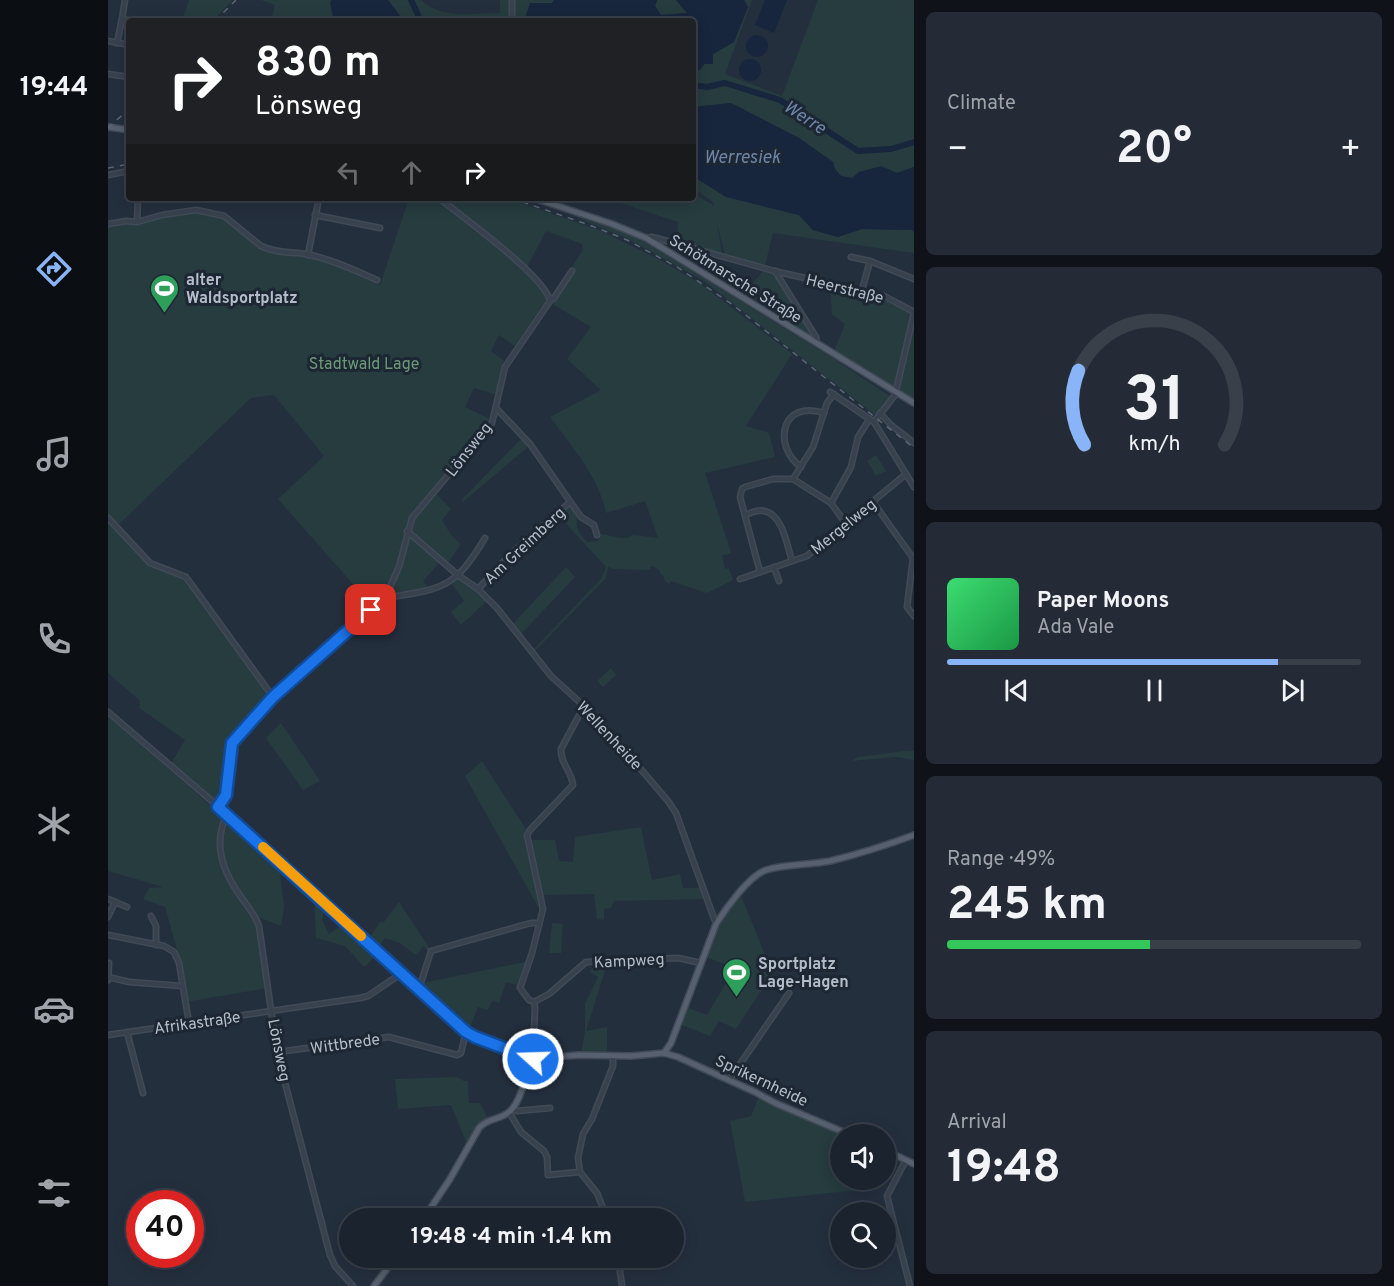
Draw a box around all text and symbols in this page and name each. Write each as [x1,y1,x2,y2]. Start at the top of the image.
text: 830 m [255,38,381,91]
icon: right [156,42,234,120]
text: 19:44 [20,71,88,105]
text: Lönsweg [255,90,362,124]
text: Climate [947,91,1016,117]
water label: Werre [779,96,830,141]
text: 20° [1116,122,1192,179]
text: − [947,130,968,172]
text: + [1340,130,1361,172]
water label: Werresiek [704,147,781,170]
icon: left [332,156,365,189]
icon: ahead [395,156,428,189]
icon: right [458,156,491,189]
street label: Schötmarsche Straße [665,231,805,329]
icon: directions [33,248,75,290]
place label: alter Waldsportplatz [186,271,298,309]
street label: Heerstraße [804,271,885,309]
sports icon: alter Waldsportplatz [149,272,181,314]
park label: Stadtwald Lage [309,355,419,375]
text: 31 [1123,364,1185,443]
street label: Lönsweg [442,419,497,481]
text: km/h [1128,432,1180,459]
icon: music [33,433,75,475]
street label: Mergelweg [807,495,881,560]
street label: Am Greimberg [480,504,570,589]
pin [345,584,396,635]
text: Paper Moons [1037,588,1169,615]
icon: arrive [354,593,387,626]
text: Ada Vale [1037,615,1114,641]
icon: phone [33,618,75,660]
icon: previous [1000,674,1033,707]
icon: pause [1138,674,1171,707]
icon: next [1276,674,1309,707]
street label: Wellenheide [571,698,646,775]
icon: climate [33,803,75,845]
text: Range · 49% [947,847,1055,873]
text: 245 km [947,878,1107,935]
street label: Kampweg [593,950,665,974]
place label: Sportplatz Lage-Hagen [758,955,849,993]
sports icon: Sportplatz Lage-Hagen [721,956,753,998]
icon: car [33,988,75,1030]
street label: Afrikastraße [153,1008,242,1040]
street label: Lönsweg [262,1017,294,1083]
position arrow [501,1027,565,1091]
street label: Wittbrede [309,1030,381,1060]
street label: Sprikernheide [712,1052,811,1112]
text: Arrival [947,1110,1007,1136]
map controls [830,1124,896,1268]
button: sound [830,1124,896,1190]
text: 19:48 [947,1141,1061,1198]
icon: filters [33,1172,75,1214]
speed limit sign: 40 [126,1190,204,1268]
button: search [830,1202,896,1268]
text: 19:48 · 4 min · 1.4 km [411,1224,612,1251]

